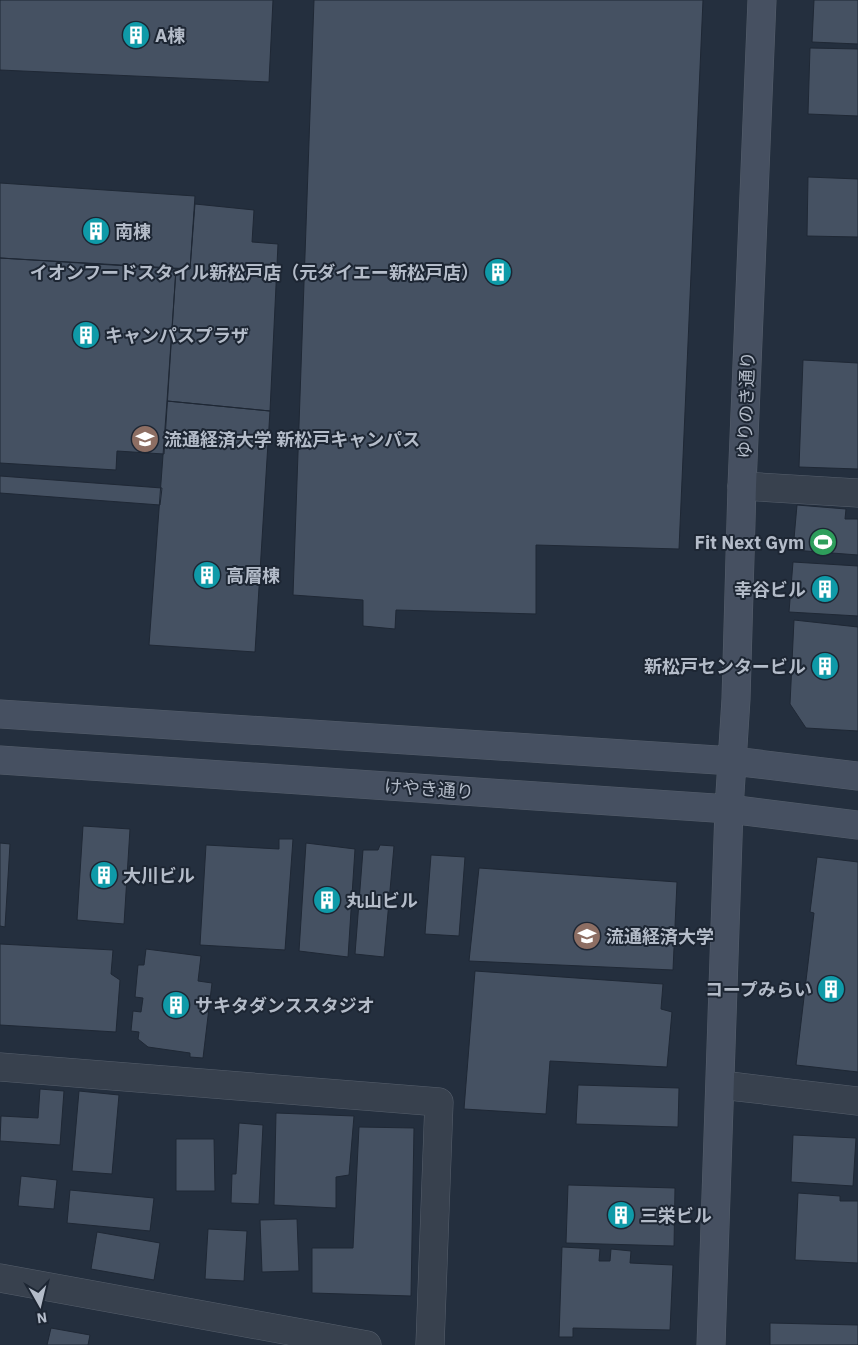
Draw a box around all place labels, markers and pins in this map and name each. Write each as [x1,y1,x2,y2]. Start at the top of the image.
building icon: A棟 [121,20,151,50]
place label: A棟 [155,24,185,47]
building icon: 南棟 [81,216,111,246]
place label: 南棟 [115,220,151,243]
building icon: イオンフードスタイル新松戸店（元ダイエー新松戸店） [483,257,513,287]
place label: イオンフードスタイル新松戸店（元ダイエー新松戸店） [30,261,479,284]
building icon: キャンパスプラザ [71,320,101,350]
place label: キャンパスプラザ [105,324,249,347]
school or university icon: 流通経済大学 新松戸キャンパス [130,424,160,454]
place label: 流通経済大学 新松戸キャンパス [164,428,420,451]
sports icon: Fit Next Gym [808,527,838,557]
place label: Fit Next Gym [694,531,804,554]
building icon: 高層棟 [192,560,222,590]
place label: 高層棟 [226,564,280,587]
building icon: 幸谷ビル [810,574,840,604]
place label: 幸谷ビル [734,578,806,601]
building icon: 新松戸センタービル [810,651,840,681]
place label: 新松戸センタービル [644,655,806,678]
building icon: 大川ビル [89,860,119,890]
place label: 大川ビル [123,864,195,887]
building icon: 丸山ビル [312,885,342,915]
place label: 丸山ビル [346,889,418,912]
school or university icon: 流通経済大学 [572,921,602,951]
place label: 流通経済大学 [606,925,714,948]
building icon: コープみらい [816,974,846,1004]
place label: コープみらい [705,978,812,1001]
building icon: サキタダンススタジオ [161,990,191,1020]
place label: サキタダンススタジオ [195,994,375,1017]
building icon: 三栄ビル [606,1200,636,1230]
place label: 三栄ビル [640,1204,712,1227]

